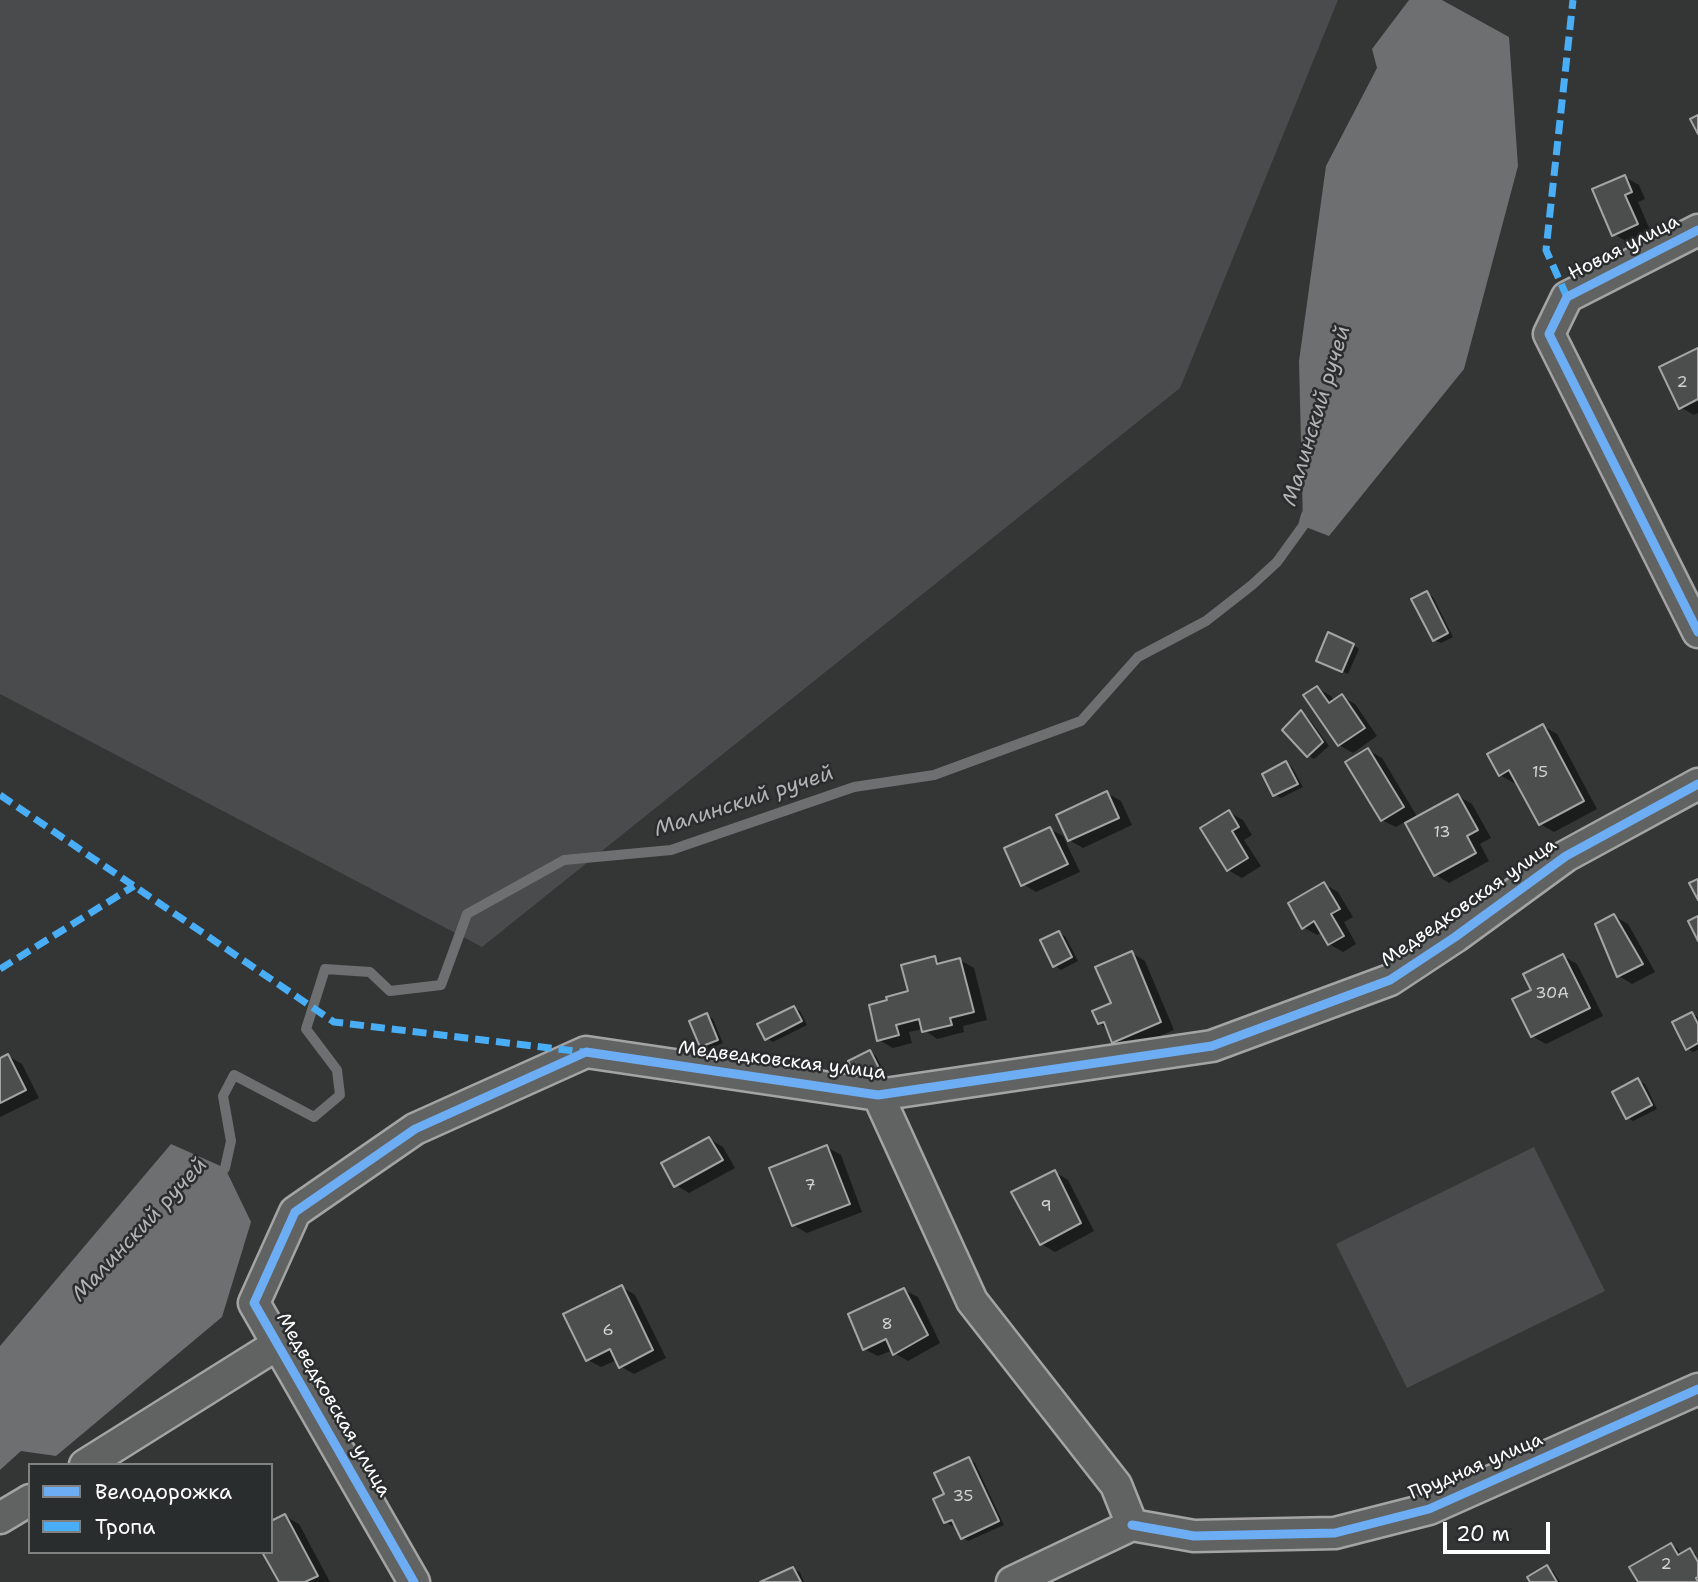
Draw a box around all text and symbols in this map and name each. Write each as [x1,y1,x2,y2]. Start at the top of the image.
street label: Новая улица [1565,210,1683,286]
water label: Малинский ручей [1278,323,1356,509]
house number: 2 [1676,373,1688,393]
water label: Малинский ручей [651,761,837,843]
house number: 15 [1532,763,1548,783]
house number: 13 [1433,823,1451,843]
street label: Медведковская улица [1377,834,1561,972]
house number: 30А [1535,984,1569,1004]
street label: Медведковская улица [677,1037,887,1085]
water label: Малинский ручей [67,1153,213,1307]
house number: 7 [804,1176,816,1196]
house number: 9 [1040,1197,1052,1217]
street label: Медведковская улица [271,1309,395,1501]
house number: 8 [881,1315,893,1335]
house number: 6 [602,1321,614,1341]
street label: Прудная улица [1406,1429,1546,1505]
legend [28,1463,273,1554]
text: Велодорожка [95,1478,232,1506]
house number: 35 [953,1487,973,1507]
scale bar [1446,1508,1553,1552]
text: Тропа [95,1513,155,1541]
text: 20 m [1456,1520,1510,1548]
house number: 2 [1660,1555,1672,1575]

